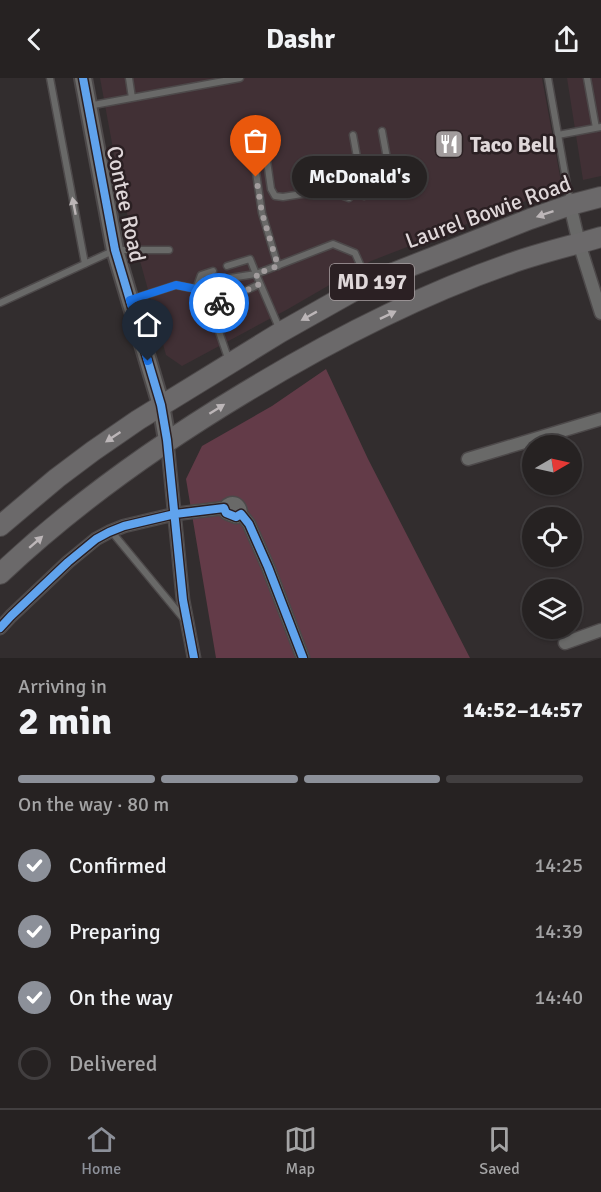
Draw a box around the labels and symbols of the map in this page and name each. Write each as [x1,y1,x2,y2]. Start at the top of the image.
pin [230,115,281,177]
restaurant icon: Taco Bell [433,128,465,160]
place label: Taco Bell [470,131,556,158]
street label: Contee Road [101,143,151,265]
callout: McDonald's [292,156,427,198]
street label: Laurel Bowie Road [402,170,574,254]
one-way arrow [69,197,78,216]
one-way arrow [536,210,554,219]
road number: MD 197 [330,264,414,300]
courier [189,273,249,333]
pin [122,299,173,361]
one-way arrow [300,311,317,321]
one-way arrow [379,311,396,320]
one-way arrow [209,404,225,415]
one-way arrow [105,431,121,443]
north arrow [522,435,582,495]
one-way arrow [28,536,43,549]

